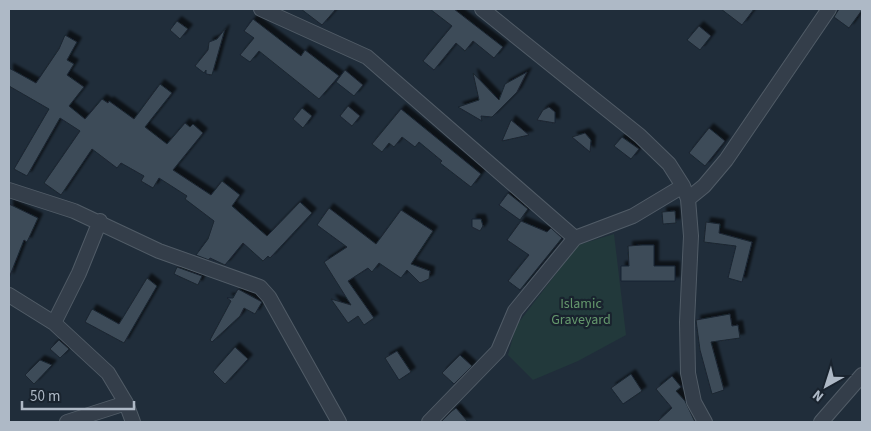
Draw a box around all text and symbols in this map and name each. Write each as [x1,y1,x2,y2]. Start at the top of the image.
park label: Islamic Graveyard [551,294,611,330]
north arrow [801,361,851,411]
scale bar [22,378,135,410]
text: N [809,385,828,406]
text: 50 m [30,386,60,407]

